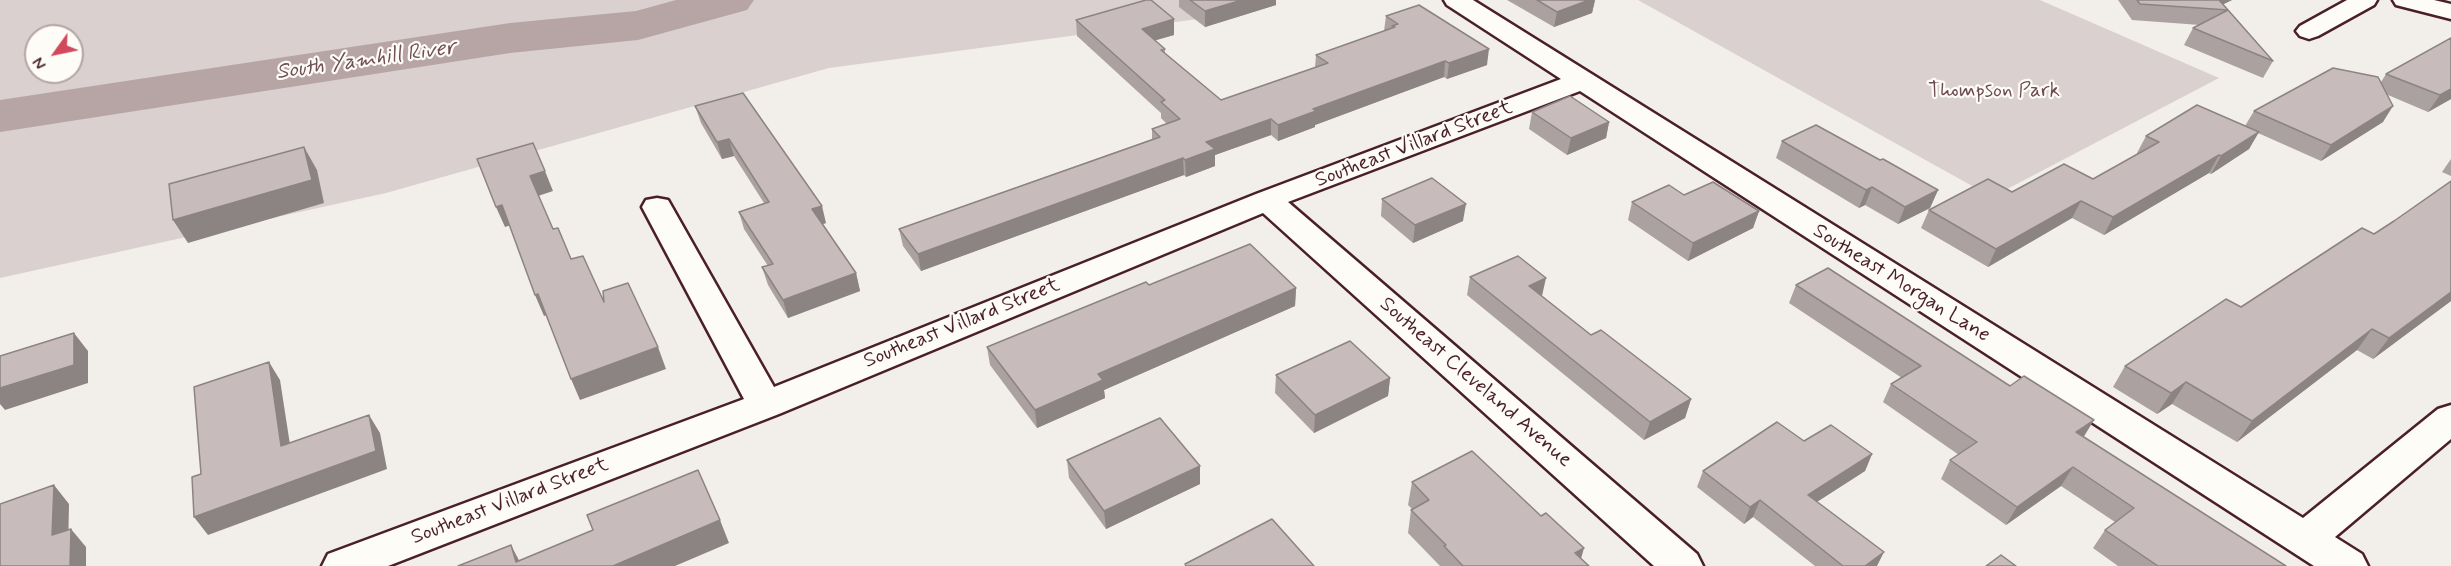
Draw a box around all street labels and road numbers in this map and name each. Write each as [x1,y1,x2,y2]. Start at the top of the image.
street label: Southeast Villard Street [1312,96,1516,194]
street label: Southeast Morgan Lane [1808,219,1994,349]
street label: Southeast Villard Street [860,273,1064,375]
street label: Southeast Cleveland Avenue [1374,292,1576,474]
street label: Southeast Villard Street [408,453,612,551]

